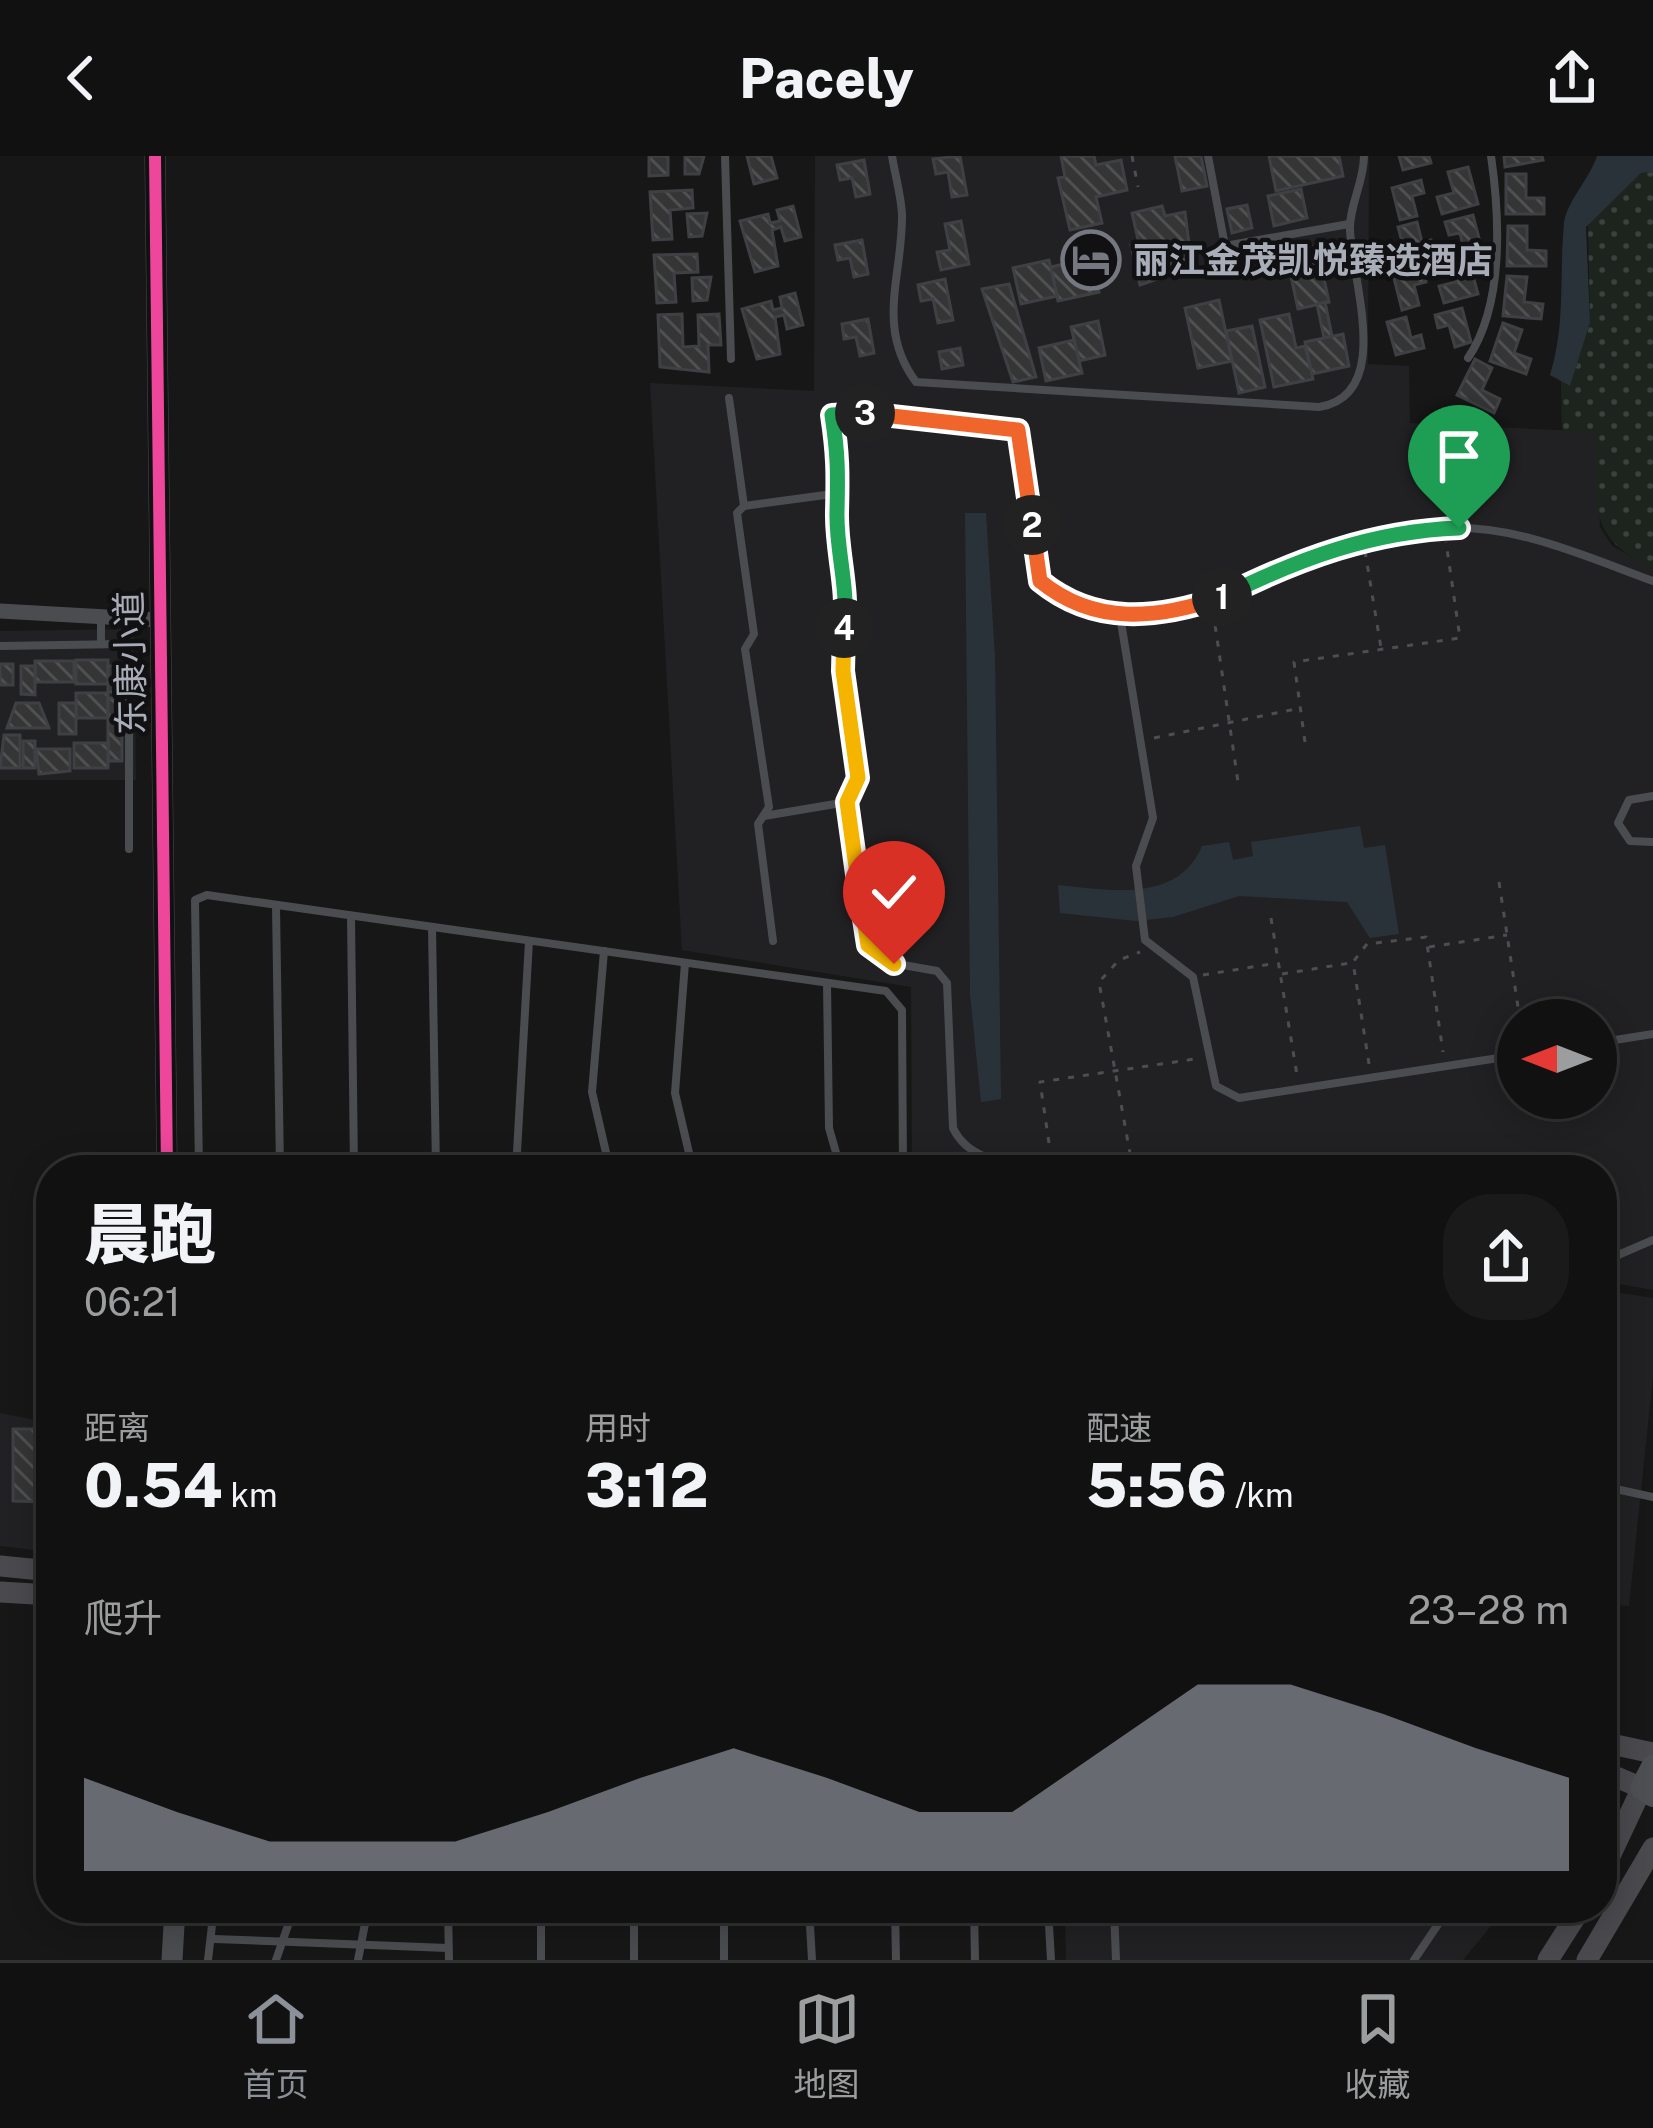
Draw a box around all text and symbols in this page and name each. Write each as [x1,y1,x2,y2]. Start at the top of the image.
icon: back [48,45,114,111]
icon: share [1539,45,1605,111]
text: Pacely [739,47,914,110]
hotel icon: 丽江金茂凯悦臻选酒店 [1060,229,1122,291]
place label: 丽江金茂凯悦臻选酒店 [1133,239,1493,281]
pin: 3 [835,383,895,443]
text: 3 [854,394,876,432]
pin [1408,405,1510,528]
icon: arrive [1426,423,1492,489]
pin: 2 [1002,495,1062,555]
text: 2 [1022,506,1042,544]
pin: 1 [1192,567,1252,627]
text: 1 [1215,578,1229,616]
street label: 东康小道 [108,591,152,735]
pin: 4 [814,598,874,658]
text: 4 [833,609,855,647]
pin [843,841,945,964]
icon: check [861,859,927,925]
north arrow [1497,999,1617,1119]
map controls [1497,999,1617,1119]
button: share [1443,1194,1569,1320]
text: 晨跑 [84,1195,216,1273]
text: 06:21 [84,1279,181,1325]
text: 距离 [84,1409,150,1447]
text: 用时 [585,1409,651,1447]
text: 配速 [1086,1409,1152,1447]
text: 0.54 [84,1450,223,1521]
text: 3:12 [585,1450,709,1521]
text: 5:56 [1086,1450,1227,1521]
text: km [223,1476,278,1514]
text: /km [1227,1476,1294,1514]
text: 23–28 m [1408,1587,1569,1633]
text: 爬升 [84,1595,162,1641]
tab: 首页 [243,1986,309,2106]
tab: 地图 [794,1986,860,2106]
tab: 收藏 [1345,1986,1411,2106]

